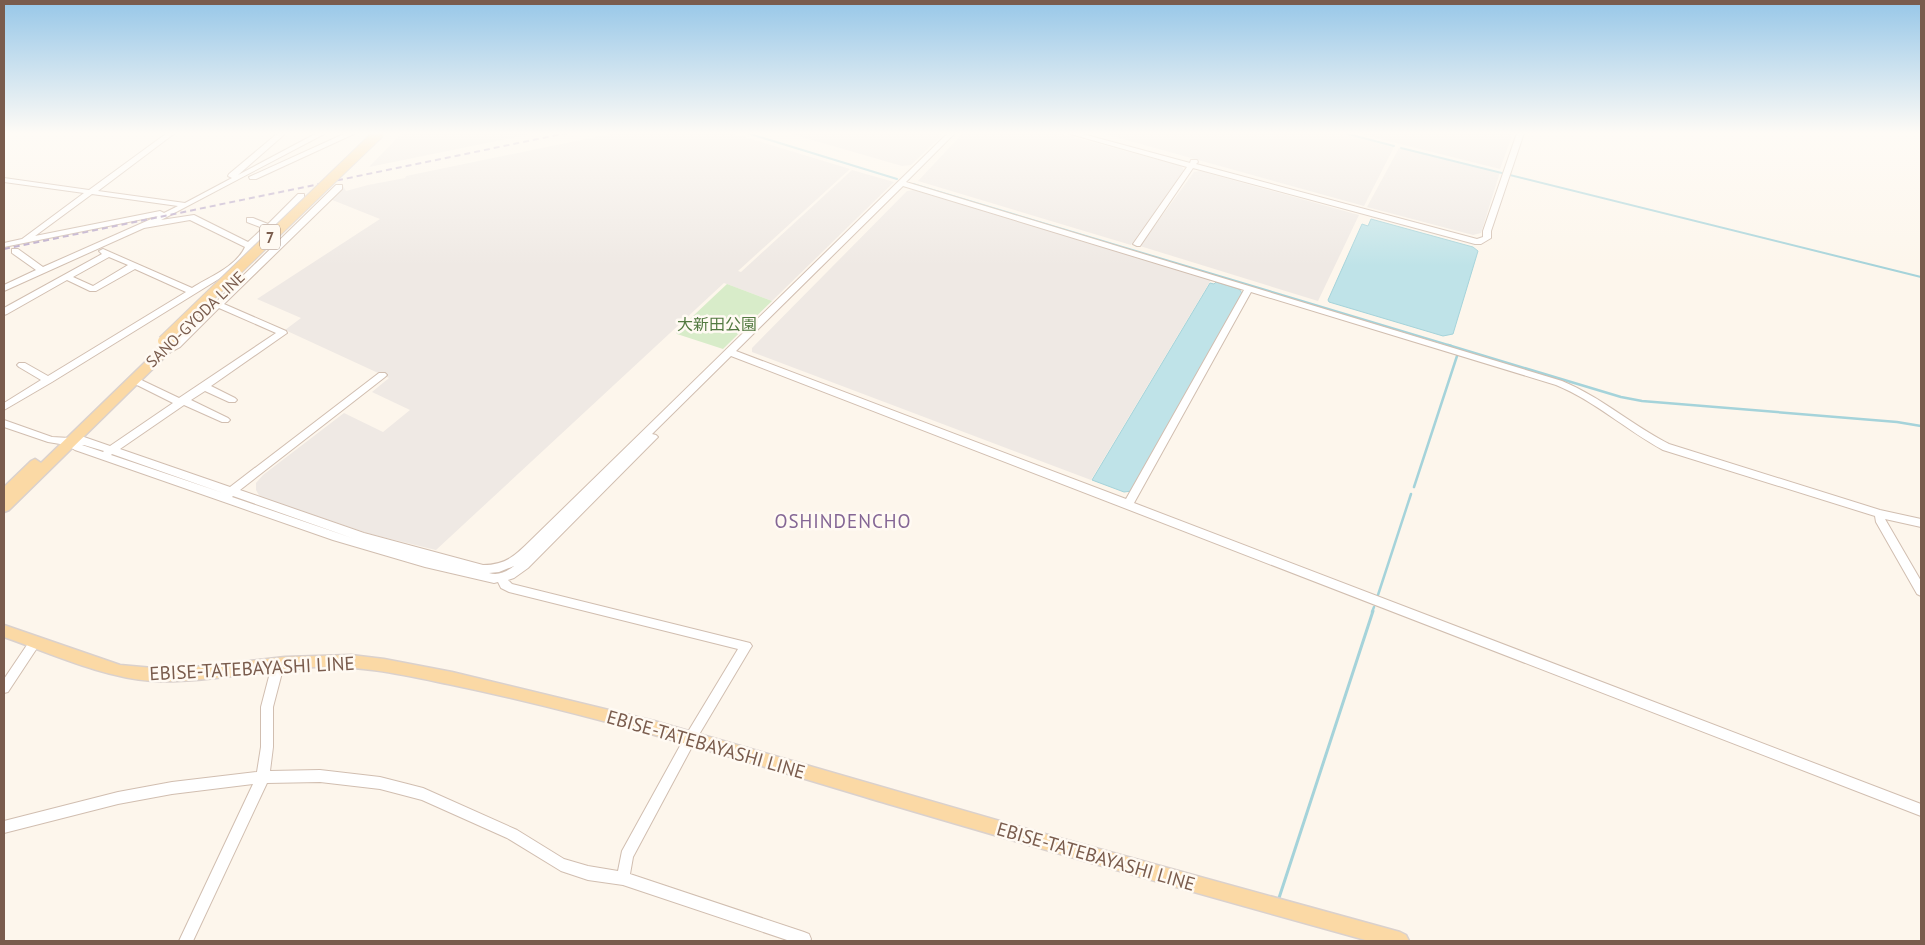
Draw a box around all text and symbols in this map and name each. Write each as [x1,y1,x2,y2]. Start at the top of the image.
road number: 7 [260,224,280,250]
street label: SANO-GYODA LINE [141,267,249,371]
park label: 大新田公園 [677,314,757,334]
district label: OSHINDENCHO [774,509,912,533]
street label: EBISE-TATEBAYASHI LINE [149,651,355,685]
street label: EBISE-TATEBAYASHI LINE [604,704,808,784]
street label: EBISE-TATEBAYASHI LINE [994,816,1198,896]

